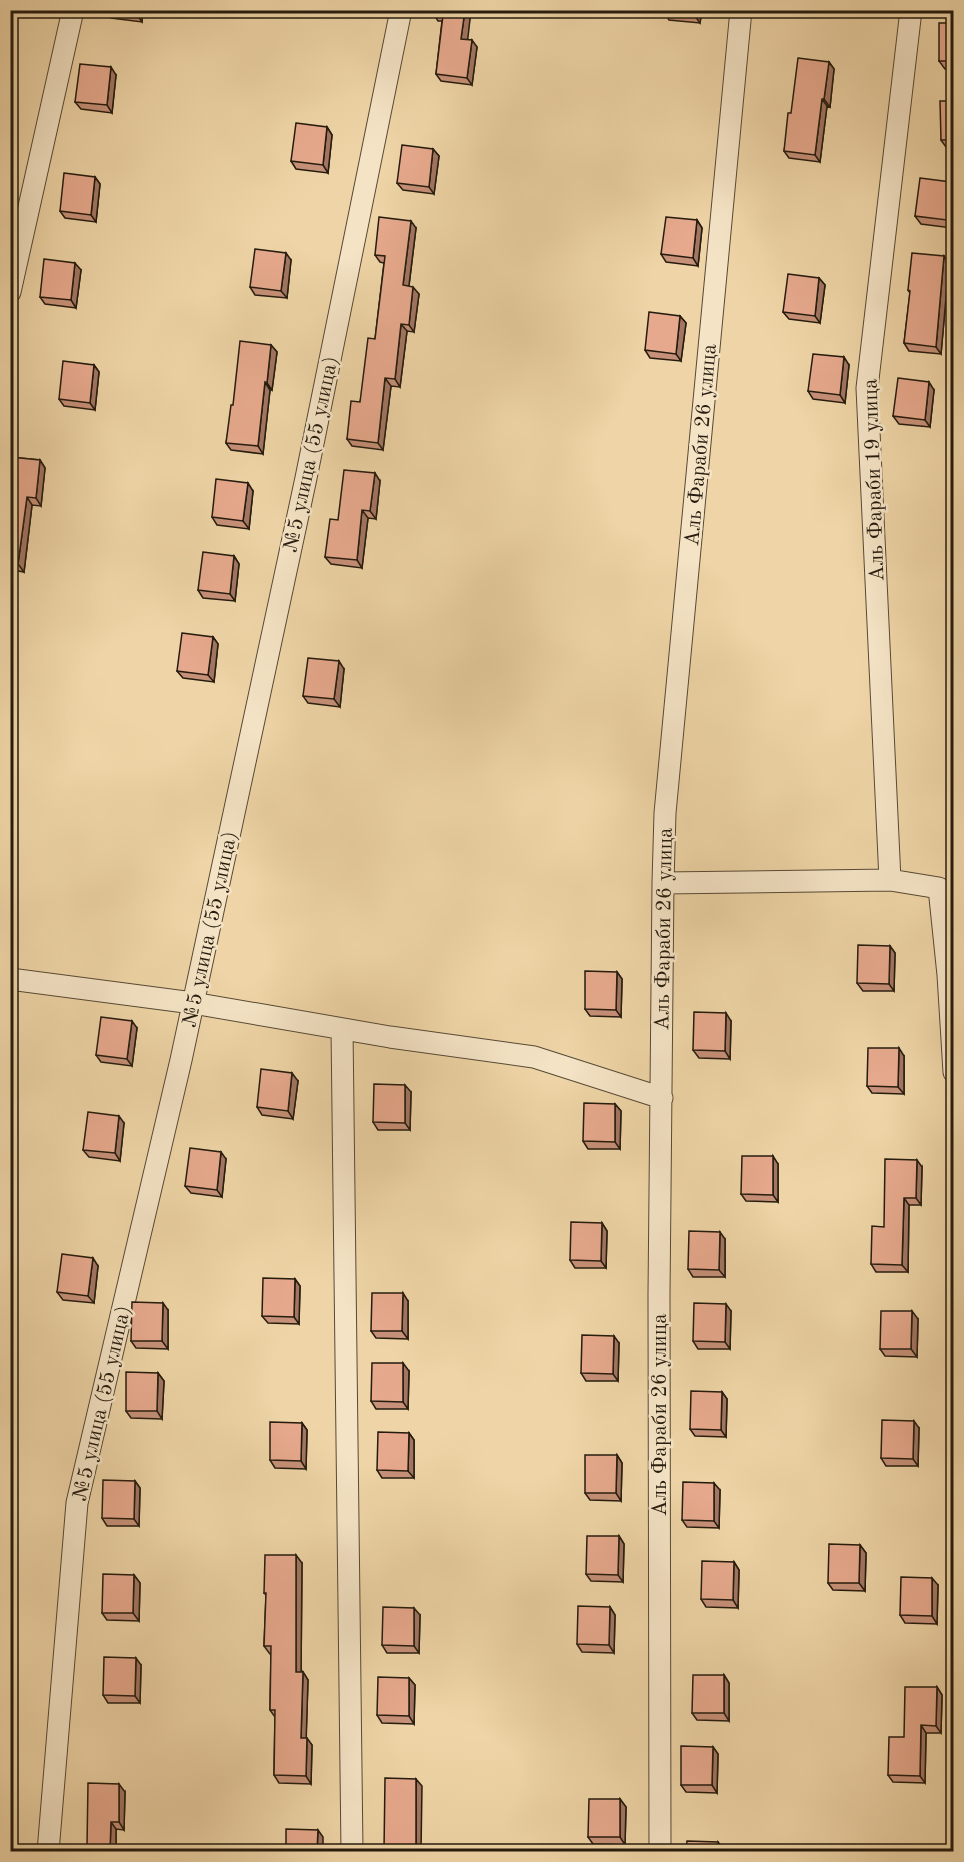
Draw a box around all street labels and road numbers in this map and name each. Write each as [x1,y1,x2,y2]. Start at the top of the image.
street label: Аль Фараби 26 улица [682,343,721,547]
street label: №5 улица (55 улица) [280,355,342,554]
street label: Аль Фараби 19 улица [860,378,889,582]
street label: Аль Фараби 26 улица [652,827,677,1031]
street label: №5 улица (55 улица) [179,830,241,1029]
street label: №5 улица (55 улица) [70,1304,135,1503]
street label: Аль Фараби 26 улица [650,1313,671,1517]

